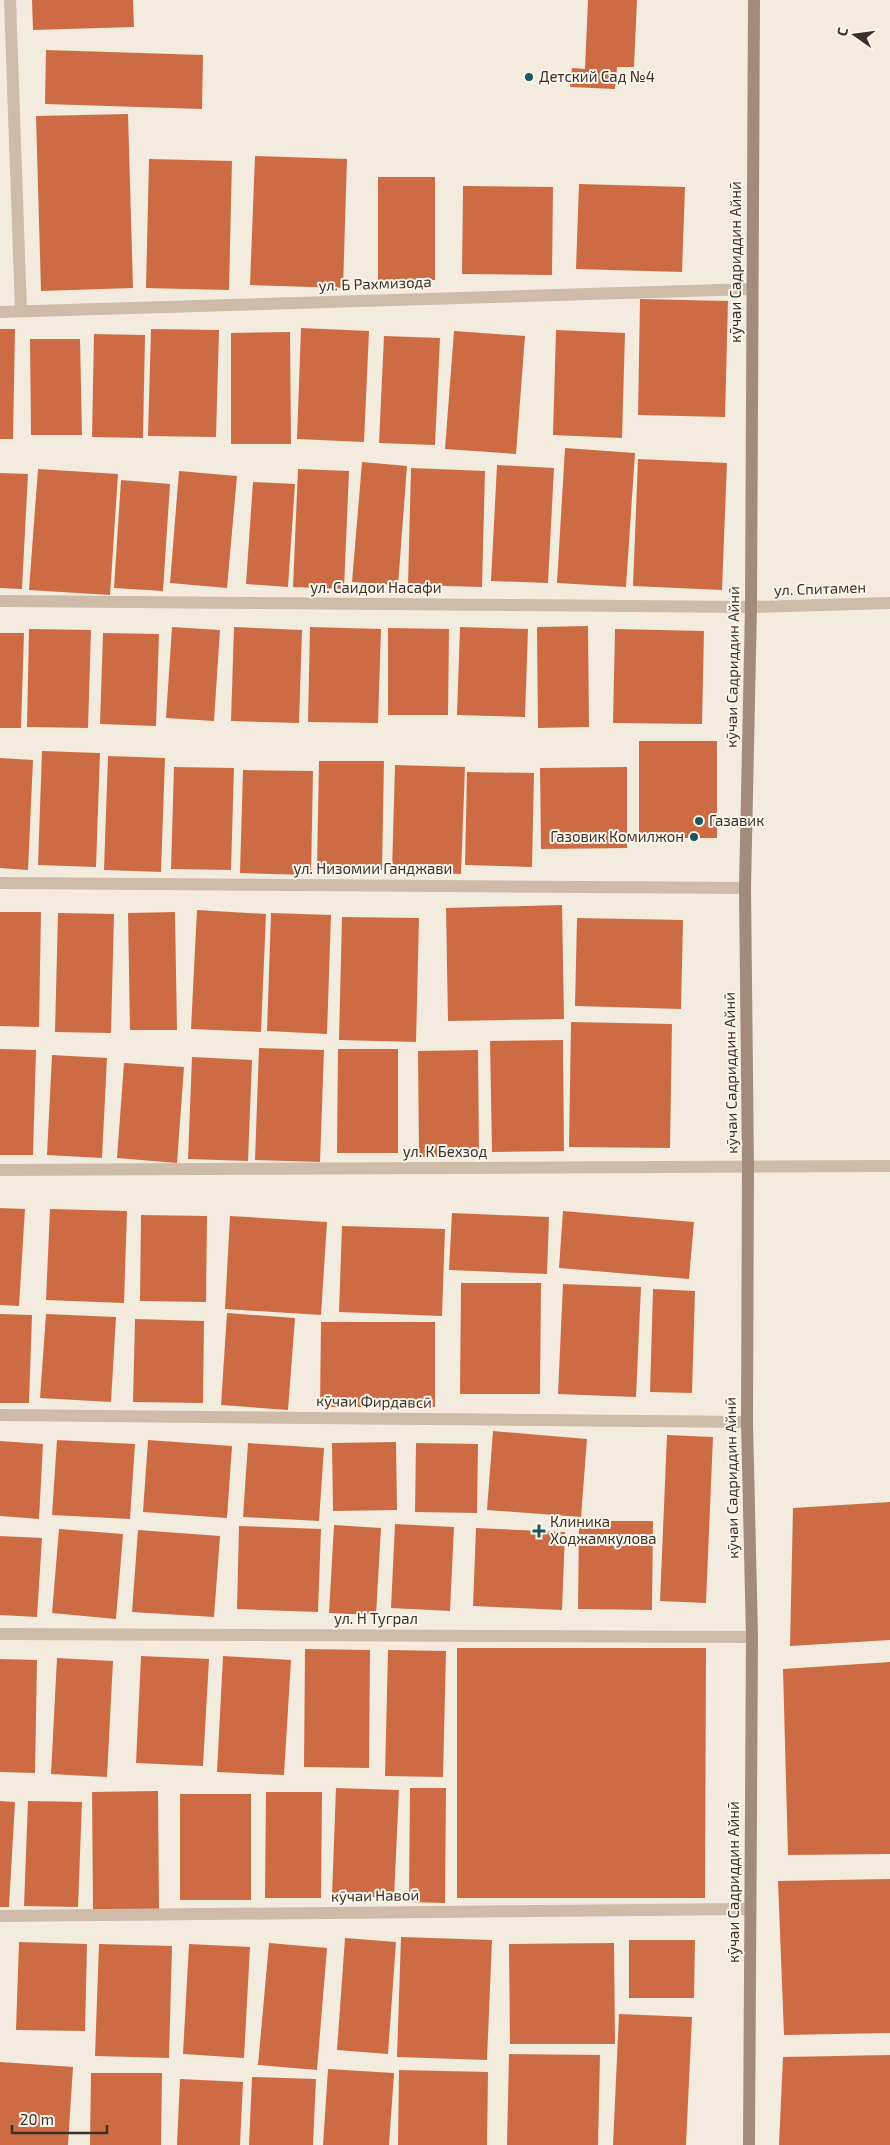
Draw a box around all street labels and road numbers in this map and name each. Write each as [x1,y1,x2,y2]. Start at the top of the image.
street label: кӯчаи Садриддин Айнӣ [726,181,745,343]
street label: ул. Б Рахмизода [318,272,432,295]
street label: ул. Спитамен [774,577,866,600]
street label: ул. Саидои Насафи [310,578,442,597]
street label: кӯчаи Садриддин Айнӣ [722,586,743,748]
street label: ул. Низомии Ганджави [294,859,452,878]
street label: кӯчаи Садриддин Айнӣ [720,992,741,1154]
street label: ул. К Бехзод [403,1142,487,1161]
street label: кӯчаи Фирдавсӣ [316,1391,432,1412]
street label: кӯчаи Садриддин Айнӣ [721,1397,742,1559]
street label: ул. Н Туграл [334,1609,418,1628]
street label: кӯчаи Садриддин Айнӣ [724,1801,743,1963]
street label: кӯчаи Навоӣ [331,1885,419,1906]

